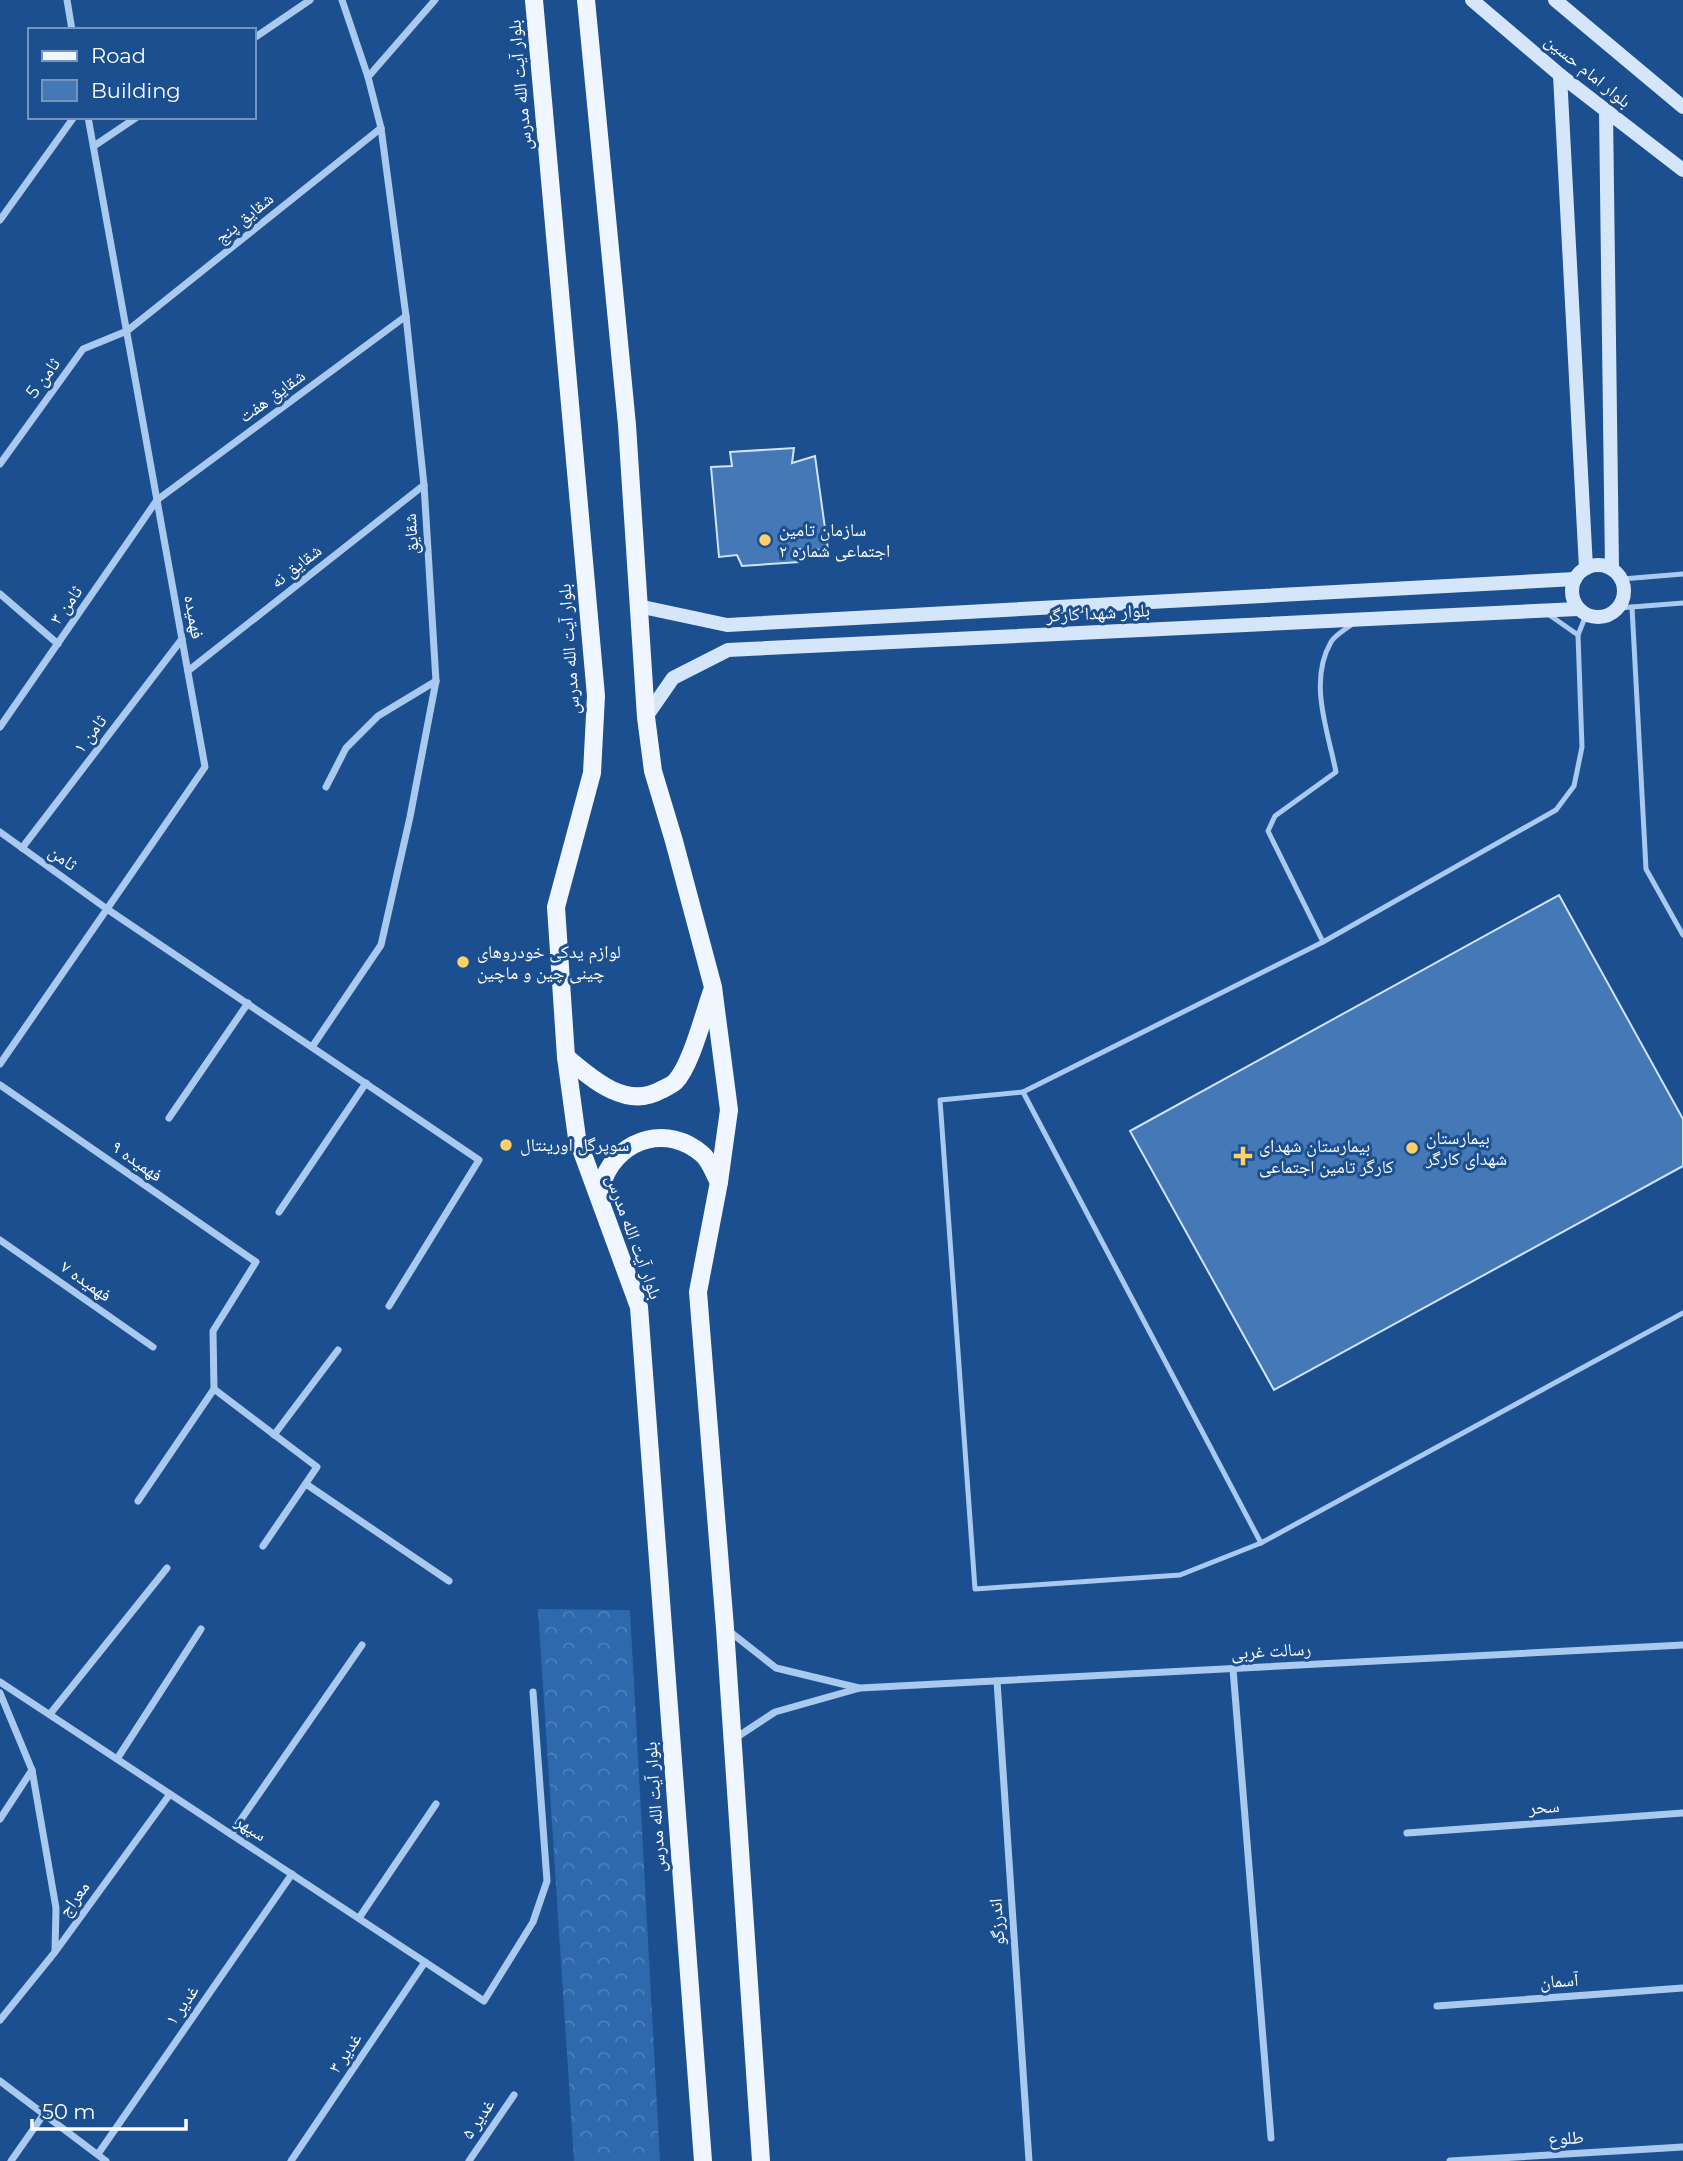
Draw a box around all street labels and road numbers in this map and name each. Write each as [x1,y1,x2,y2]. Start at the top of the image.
street label: بلوار آیت الله مدرس [503,19,537,151]
street label: بلوار امام حسین [1540,30,1636,113]
street label: شقایق پنج [210,188,278,249]
street label: ثامن 5 [21,354,65,402]
street label: شقایق هفت [235,365,309,427]
street label: شقایق [399,513,423,555]
street label: شقایق نه [266,539,326,593]
street label: ثامن ۳ [45,581,87,629]
street label: بلوار آیت الله مدرس [553,583,585,715]
street label: فهمیده [179,593,209,641]
street label: بلوار شهدا کارگر [1045,599,1150,627]
street label: ثامن ۱ [68,710,112,758]
street label: ثامن [45,840,81,876]
street label: فهمیده ۹ [107,1136,167,1186]
street label: بلوار آیت الله مدرس [601,1172,667,1302]
street label: فهمیده ۷ [56,1256,116,1306]
street label: رسالت غربی [1230,1638,1312,1664]
street label: بلوار آیت الله مدرس [639,1741,671,1873]
street label: سحر [1527,1795,1560,1819]
street label: سپهر [230,1809,271,1846]
street label: معراج [54,1877,95,1922]
street label: اندرزگو [984,1898,1010,1946]
street label: آسمان [1539,1969,1579,1993]
street label: غدیر ۱ [160,1981,204,2029]
street label: غدیر ۳ [324,2029,366,2077]
street label: غدیر ۵ [457,2095,499,2143]
street label: طلوع [1548,2126,1584,2150]

